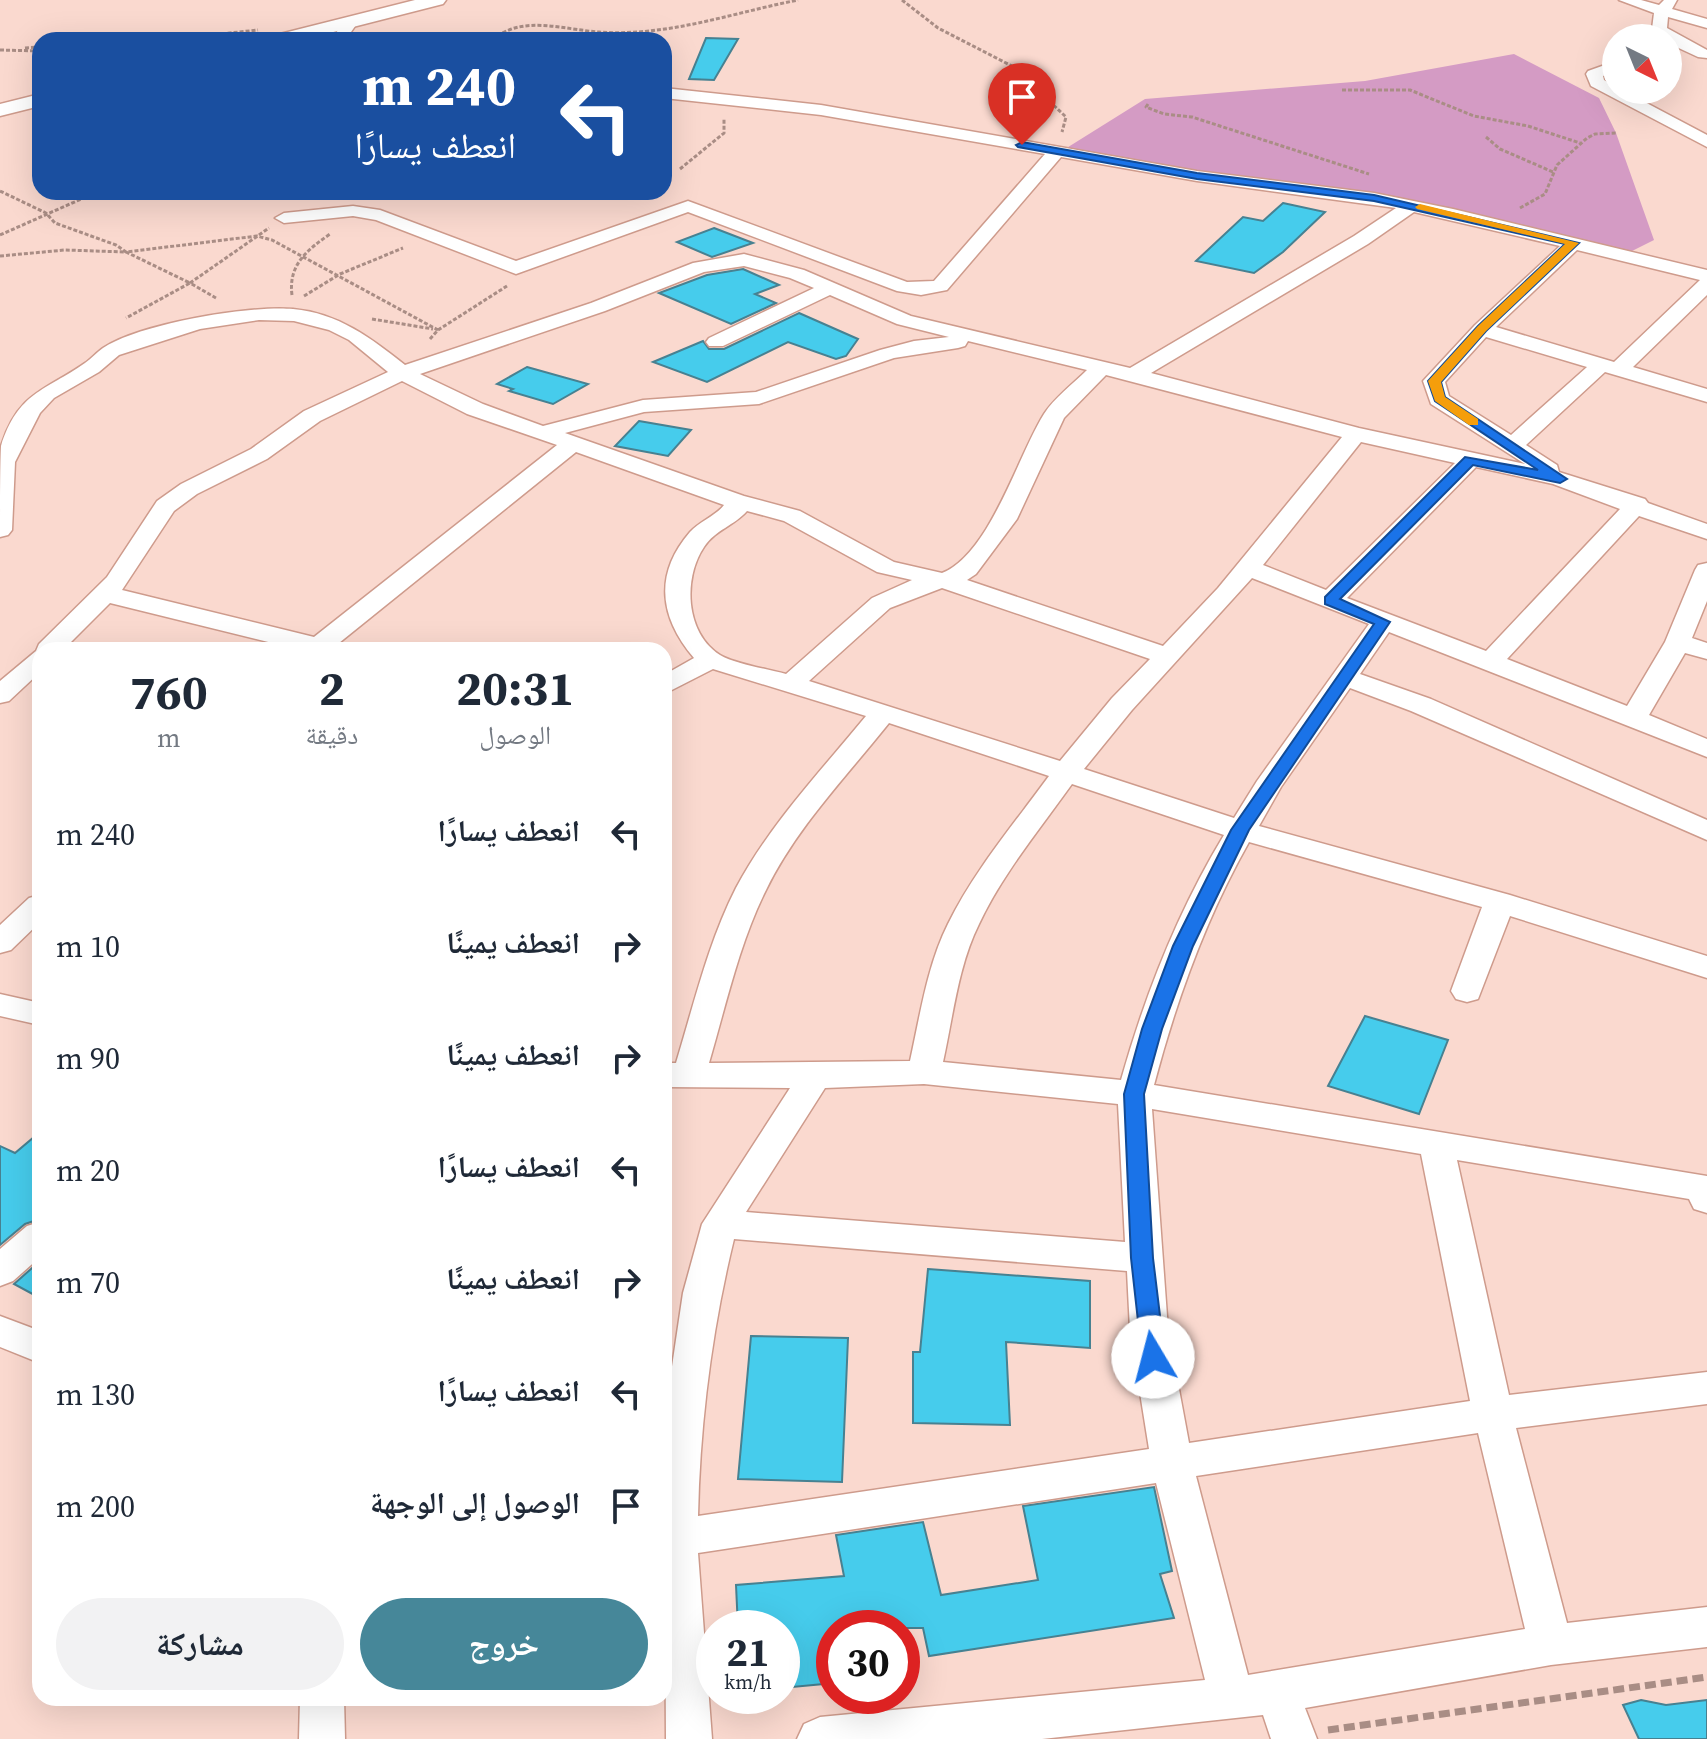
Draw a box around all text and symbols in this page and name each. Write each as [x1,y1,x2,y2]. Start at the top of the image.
north arrow [1602,24,1682,104]
map controls [1602,24,1682,104]
text: 240 m [362,47,516,124]
pin [988,63,1056,145]
icon: left [544,64,648,168]
icon: arrive [1000,75,1044,119]
text: انعطف يسارًا [354,121,516,170]
text: 2 [319,655,345,721]
text: 20:31 [456,655,574,721]
text: 760 [130,659,208,725]
text: دقيقة [305,717,358,753]
text: الوصول [479,717,551,753]
text: m [157,720,180,756]
text: انعطف يسارًا [438,810,580,851]
icon: left [604,812,648,856]
text: 240 m [56,814,135,855]
text: انعطف يمينًا [446,922,580,963]
icon: right [604,924,648,968]
text: 10 m [56,926,120,967]
text: انعطف يمينًا [446,1034,580,1075]
icon: right [604,1036,648,1080]
text: 90 m [56,1038,120,1079]
text: انعطف يسارًا [438,1146,580,1187]
icon: left [604,1148,648,1192]
text: 20 m [56,1150,120,1191]
text: انعطف يمينًا [446,1258,580,1299]
icon: right [604,1260,648,1304]
text: 70 m [56,1262,120,1303]
position arrow [1111,1315,1195,1399]
text: انعطف يسارًا [438,1370,580,1411]
icon: left [604,1372,648,1416]
text: 130 m [56,1374,135,1415]
text: الوصول إلى الوجهة [370,1482,580,1523]
icon: arrive [604,1484,648,1528]
text: 200 m [56,1486,135,1527]
button: مشاركة [56,1598,344,1690]
button: خروج [360,1598,648,1690]
speed limit sign: 30 [816,1610,920,1714]
text: 21 [726,1625,770,1679]
text: km/h [724,1668,772,1696]

